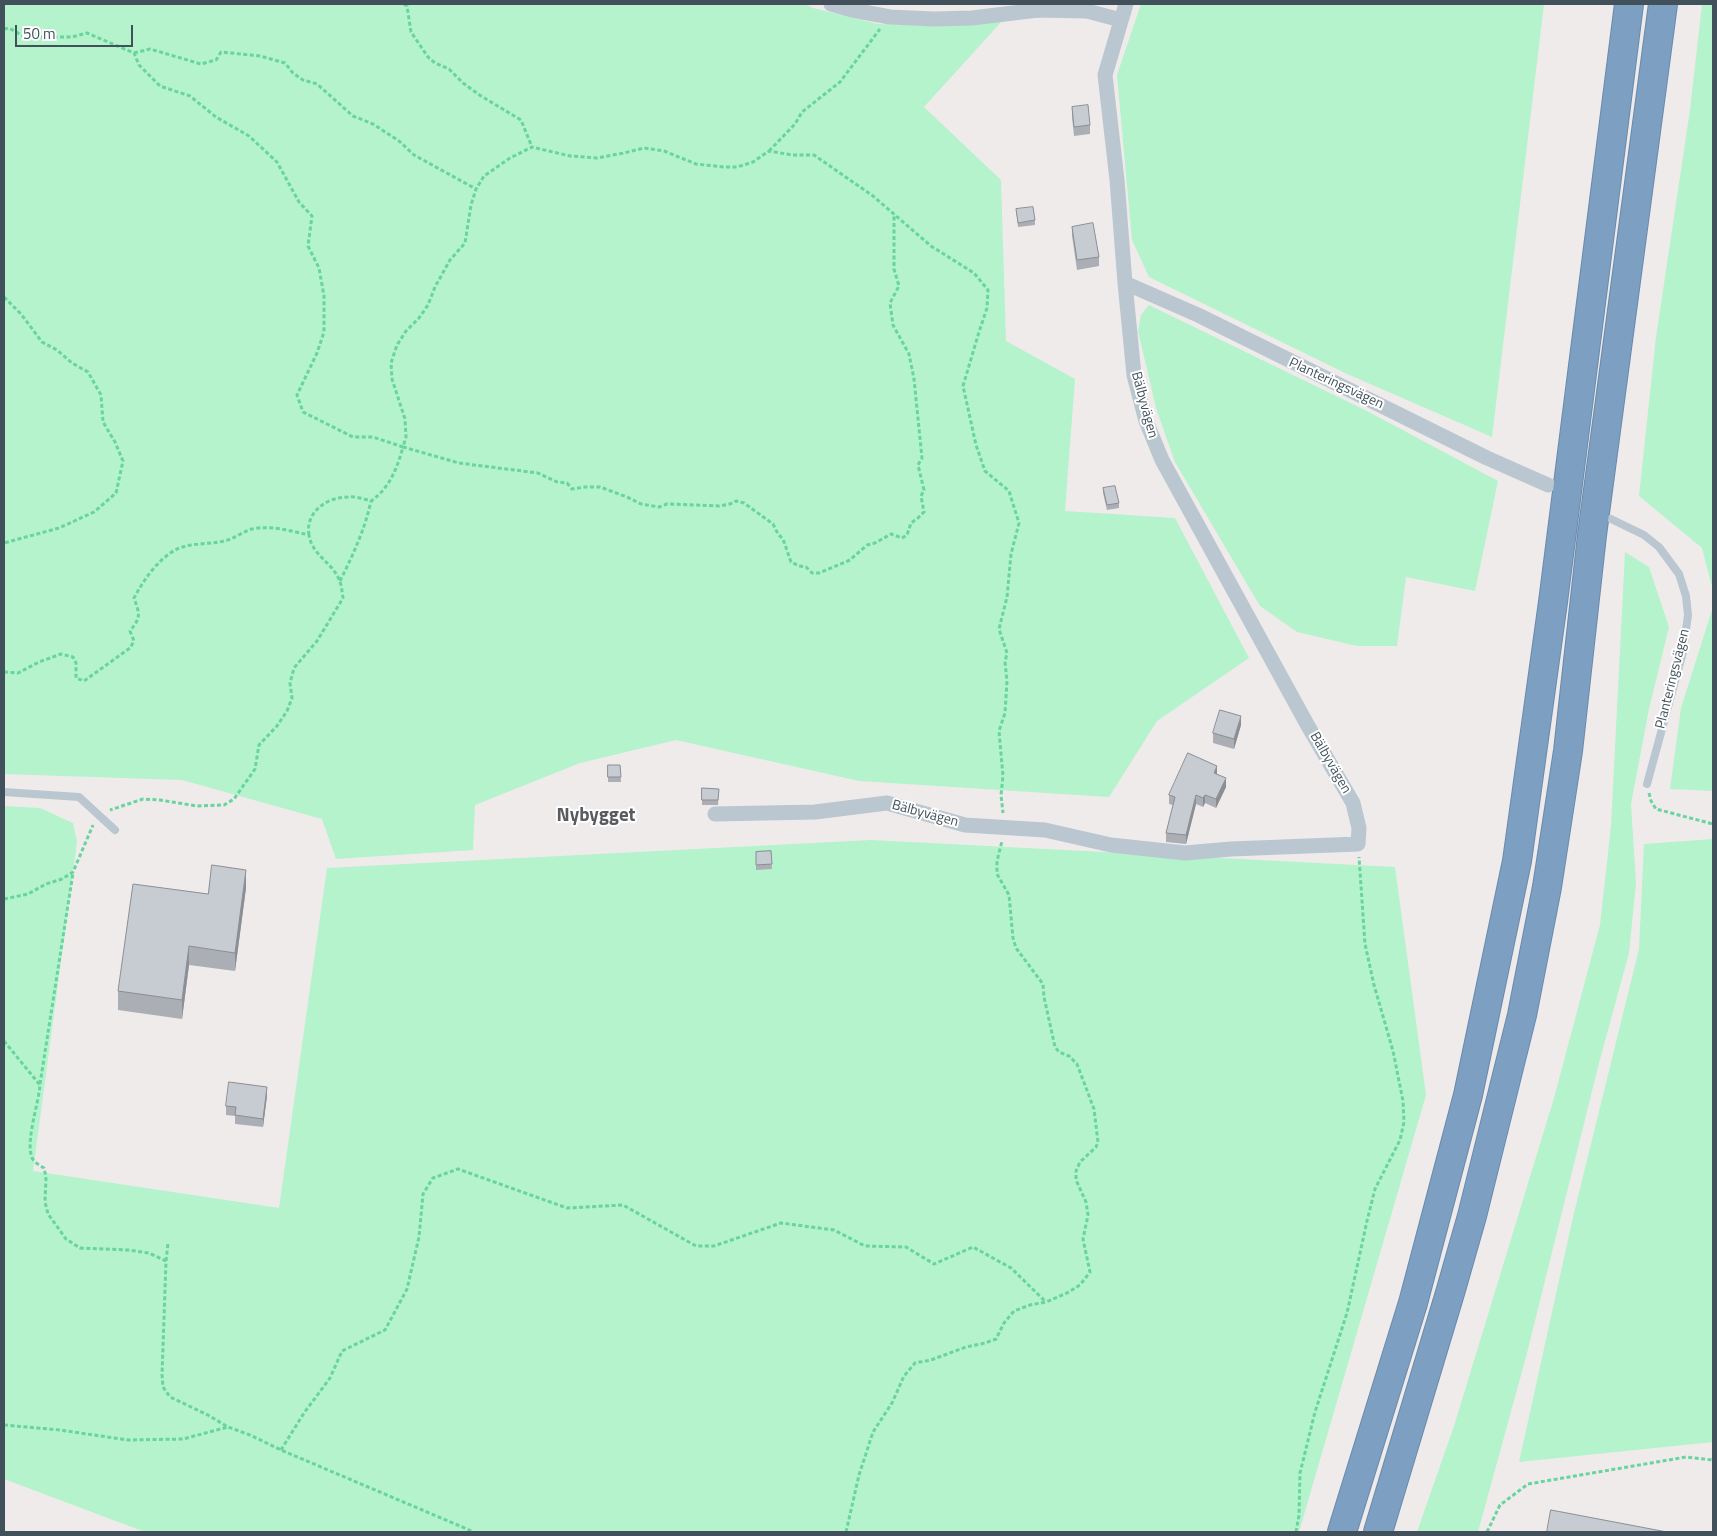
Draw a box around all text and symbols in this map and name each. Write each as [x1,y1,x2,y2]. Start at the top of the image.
scale bar [18,15,135,47]
text: 50 m [23,22,56,45]
street label: Planteringsvägen [1286,355,1386,413]
street label: Bälbyvägen [1127,370,1161,440]
street label: Planteringsvägen [1652,627,1694,731]
street label: Bälbyvägen [1306,729,1354,797]
street label: Bälbyvägen [890,797,960,831]
district label: Nybygget [556,805,636,827]

